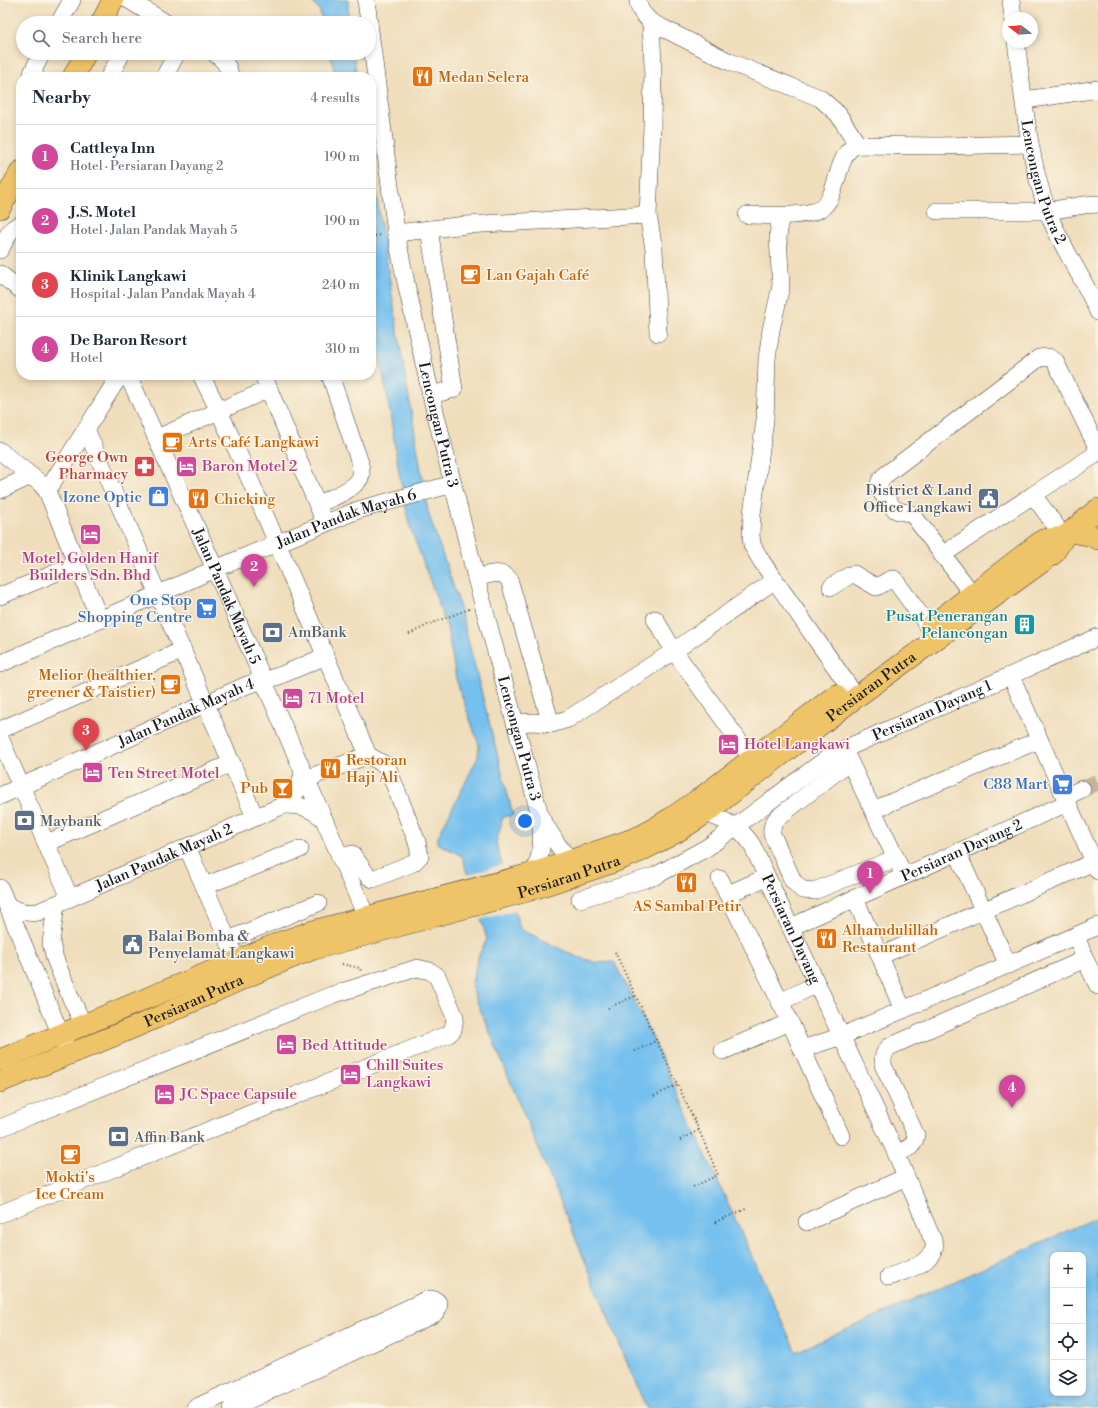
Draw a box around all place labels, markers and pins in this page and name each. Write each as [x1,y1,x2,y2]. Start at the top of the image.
restaurant icon: Medan Selera [410,64,436,90]
place label: Medan Selera [438,68,530,87]
cafe icon: Lan Gajah Café [457,262,483,288]
place label: Lan Gajah Café [486,266,589,285]
cafe icon: Arts Café Langkawi [159,429,185,455]
place label: Arts Café Langkawi [187,433,319,452]
place label: George Own Pharmacy [45,448,129,484]
pharmacy icon: George Own Pharmacy [131,453,157,479]
hotel icon: Baron Motel 2 [174,453,200,479]
place label: Baron Motel 2 [201,457,297,476]
place label: District & Land Office Langkawi [863,481,972,517]
shop icon: Izone Optic [145,484,171,510]
restaurant icon: Chicking [186,486,212,512]
public building icon: District & Land Office Langkawi [975,486,1001,512]
place label: Izone Optic [63,488,142,507]
place label: Chicking [214,490,275,509]
hotel icon: Motel, Golden Hanif Builders Sdn. Bhd [77,522,103,548]
place label: Motel, Golden Hanif Builders Sdn. Bhd [22,549,159,585]
pin: 2 [241,554,267,587]
place label: One Stop Shopping Centre [78,591,192,627]
supermarket icon: One Stop Shopping Centre [194,596,220,622]
place label: Pusat Penerangan Pelancongan [886,607,1008,643]
building icon: Pusat Penerangan Pelancongan [1011,612,1037,638]
bank icon: AmBank [259,619,285,645]
place label: AmBank [287,623,348,642]
place label: Melior (healthier, greener & Taistier) [27,666,156,702]
cafe icon: Melior (healthier, greener & Taistier) [158,671,184,697]
hotel icon: 71 Motel [279,685,305,711]
place label: 71 Motel [308,689,365,708]
pin: 3 [73,718,99,751]
hotel icon: Hotel Langkawi [716,731,742,757]
place label: Hotel Langkawi [744,735,850,754]
place label: Restoran Haji Ali [346,751,407,787]
restaurant icon: Restoran Haji Ali [318,756,344,782]
hotel icon: Ten Street Motel [80,760,106,786]
place label: Ten Street Motel [108,764,220,783]
supermarket icon: C88 Mart [1050,771,1076,797]
bar icon: Pub [270,775,296,801]
place label: C88 Mart [983,775,1049,794]
place label: Pub [241,779,268,798]
bank icon: Maybank [11,808,37,834]
place label: Maybank [40,812,102,831]
pin: 1 [857,861,883,894]
restaurant icon: AS Sambal Petir [674,870,700,896]
place label: AS Sambal Petir [632,897,742,916]
place label: Alhamdulillah Restaurant [841,921,938,957]
restaurant icon: Alhamdulillah Restaurant [814,926,840,952]
place label: Balai Bomba & Penyelamat Langkawi [147,927,295,963]
public building icon: Balai Bomba & Penyelamat Langkawi [119,932,145,958]
hotel icon: Bed Attitude [273,1032,299,1058]
place label: Bed Attitude [301,1036,387,1055]
place label: Chill Suites Langkawi [366,1056,443,1092]
hotel icon: Chill Suites Langkawi [338,1061,364,1087]
pin: 4 [999,1075,1025,1108]
hotel icon: JC Space Capsule [152,1081,178,1107]
place label: JC Space Capsule [179,1085,297,1104]
bank icon: Affin Bank [105,1124,131,1150]
place label: Affin Bank [133,1128,206,1147]
cafe icon: Mokti's Ice Cream [57,1141,83,1167]
place label: Mokti's Ice Cream [36,1168,104,1204]

